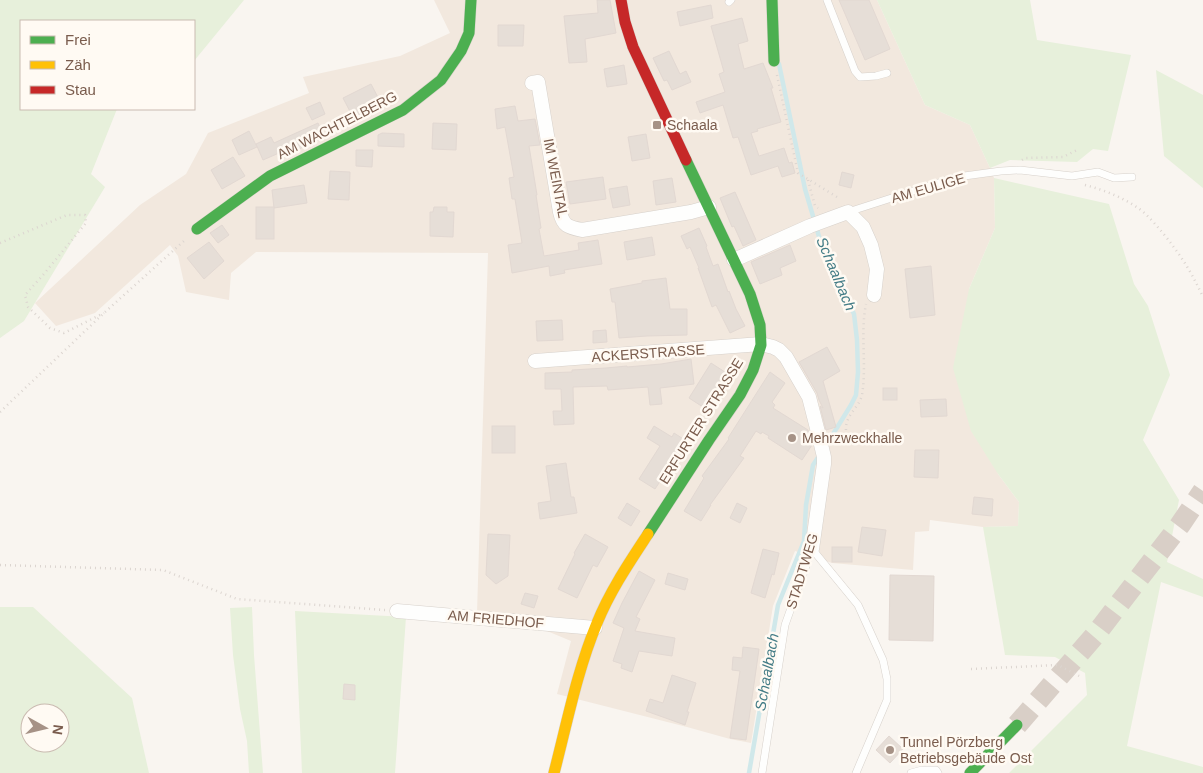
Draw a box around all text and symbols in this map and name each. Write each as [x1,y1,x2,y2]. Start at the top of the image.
legend [20,20,195,110]
text: Frei [65,31,91,48]
text: Zäh [65,56,91,73]
text: Stau [65,81,96,98]
street label: AM WACHTELBERG [274,88,400,162]
place label: Schaala [667,117,718,133]
marker: Schaala [651,119,663,131]
street label: IM WEINTAL [540,137,572,219]
street label: AM EULIGE [889,170,967,206]
water label: Schaalbach [813,234,860,313]
street label: ACKERSTRASSE [591,341,705,365]
street label: ERFURTER STRASSE [656,355,746,487]
place label: Mehrzweckhalle [802,430,903,446]
marker: Mehrzweckhalle [786,432,798,444]
street label: STADTWEG [783,531,821,611]
street label: AM FRIEDHOF [447,607,545,631]
water label: Schaalbach [751,632,782,712]
north arrow [20,703,70,753]
text: N [49,724,67,736]
place label: Tunnel Pörzberg Betriebsgebäude Ost [900,734,1032,766]
marker: Tunnel Pörzberg Betriebsgebäude Ost [884,744,896,756]

